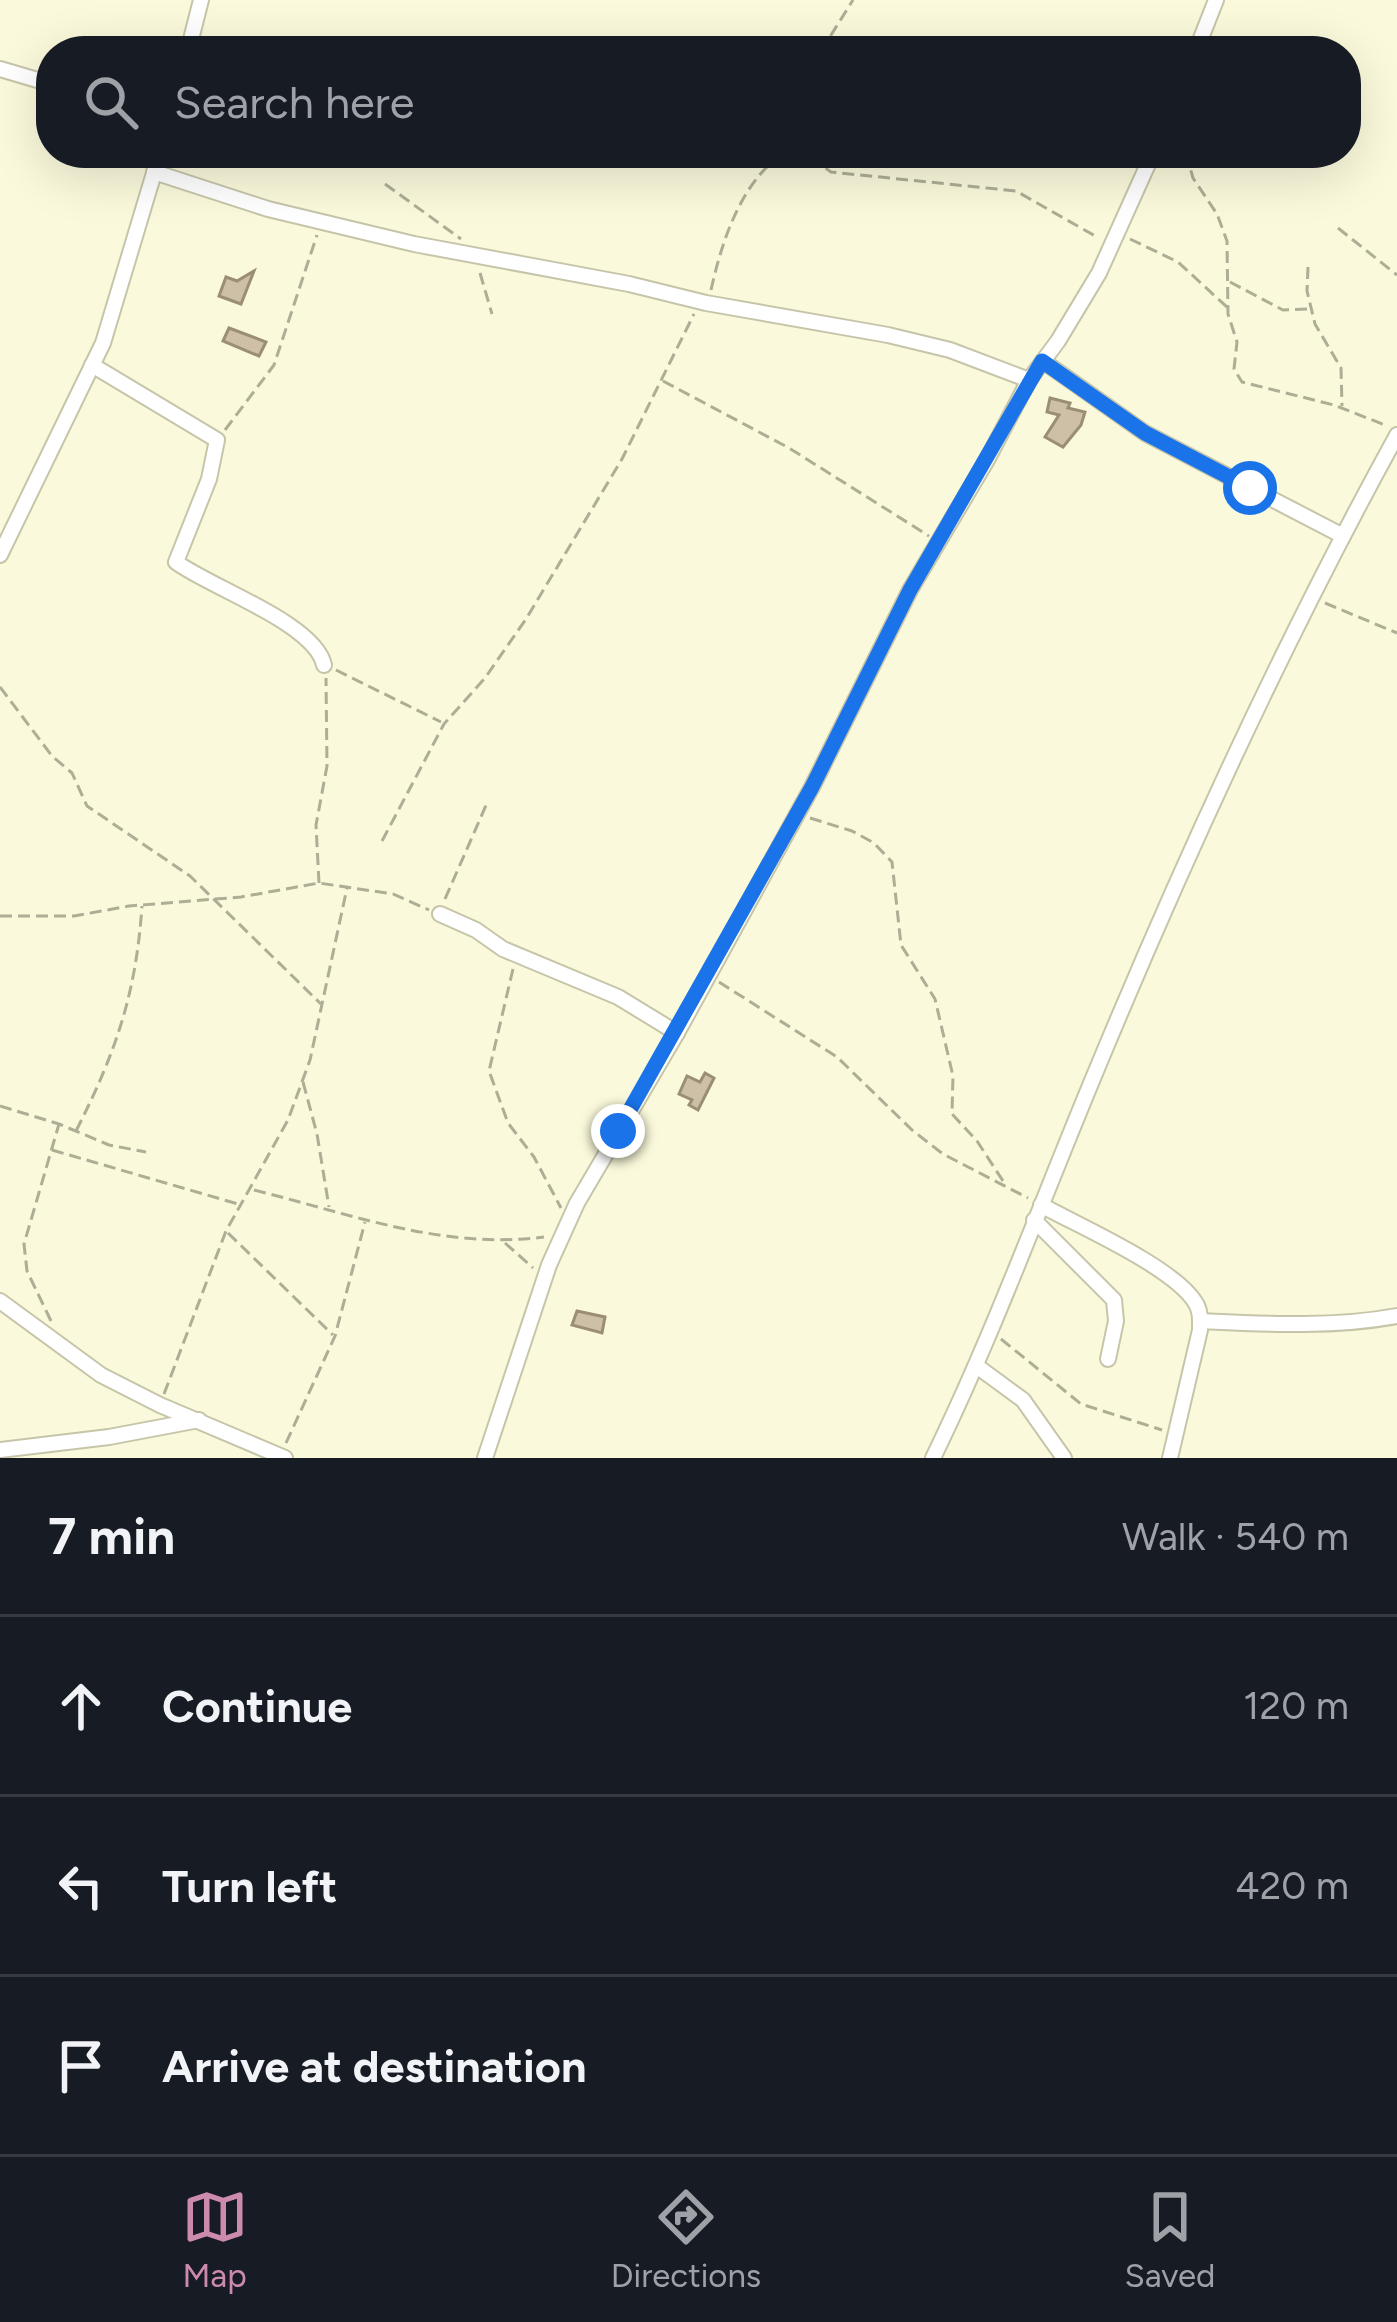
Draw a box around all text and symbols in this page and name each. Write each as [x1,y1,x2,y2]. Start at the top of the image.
search box [36,36,1361,168]
icon: search [78,69,144,135]
text: Search here [174,75,414,129]
route start [1223,461,1277,515]
route end [591,1104,645,1158]
text: 7 min [48,1506,175,1567]
text: Walk · 540 m [1122,1513,1349,1560]
icon: ahead [48,1673,114,1739]
text: Continue [162,1679,352,1733]
text: 120 m [1243,1682,1349,1729]
icon: left [48,1853,114,1919]
text: Turn left [162,1859,337,1913]
text: 420 m [1235,1862,1349,1909]
icon: arrive [48,2033,114,2099]
text: Arrive at destination [162,2039,586,2093]
tab: Map [182,2184,248,2295]
tab: Directions [611,2184,761,2295]
tab: Saved [1124,2184,1215,2295]

